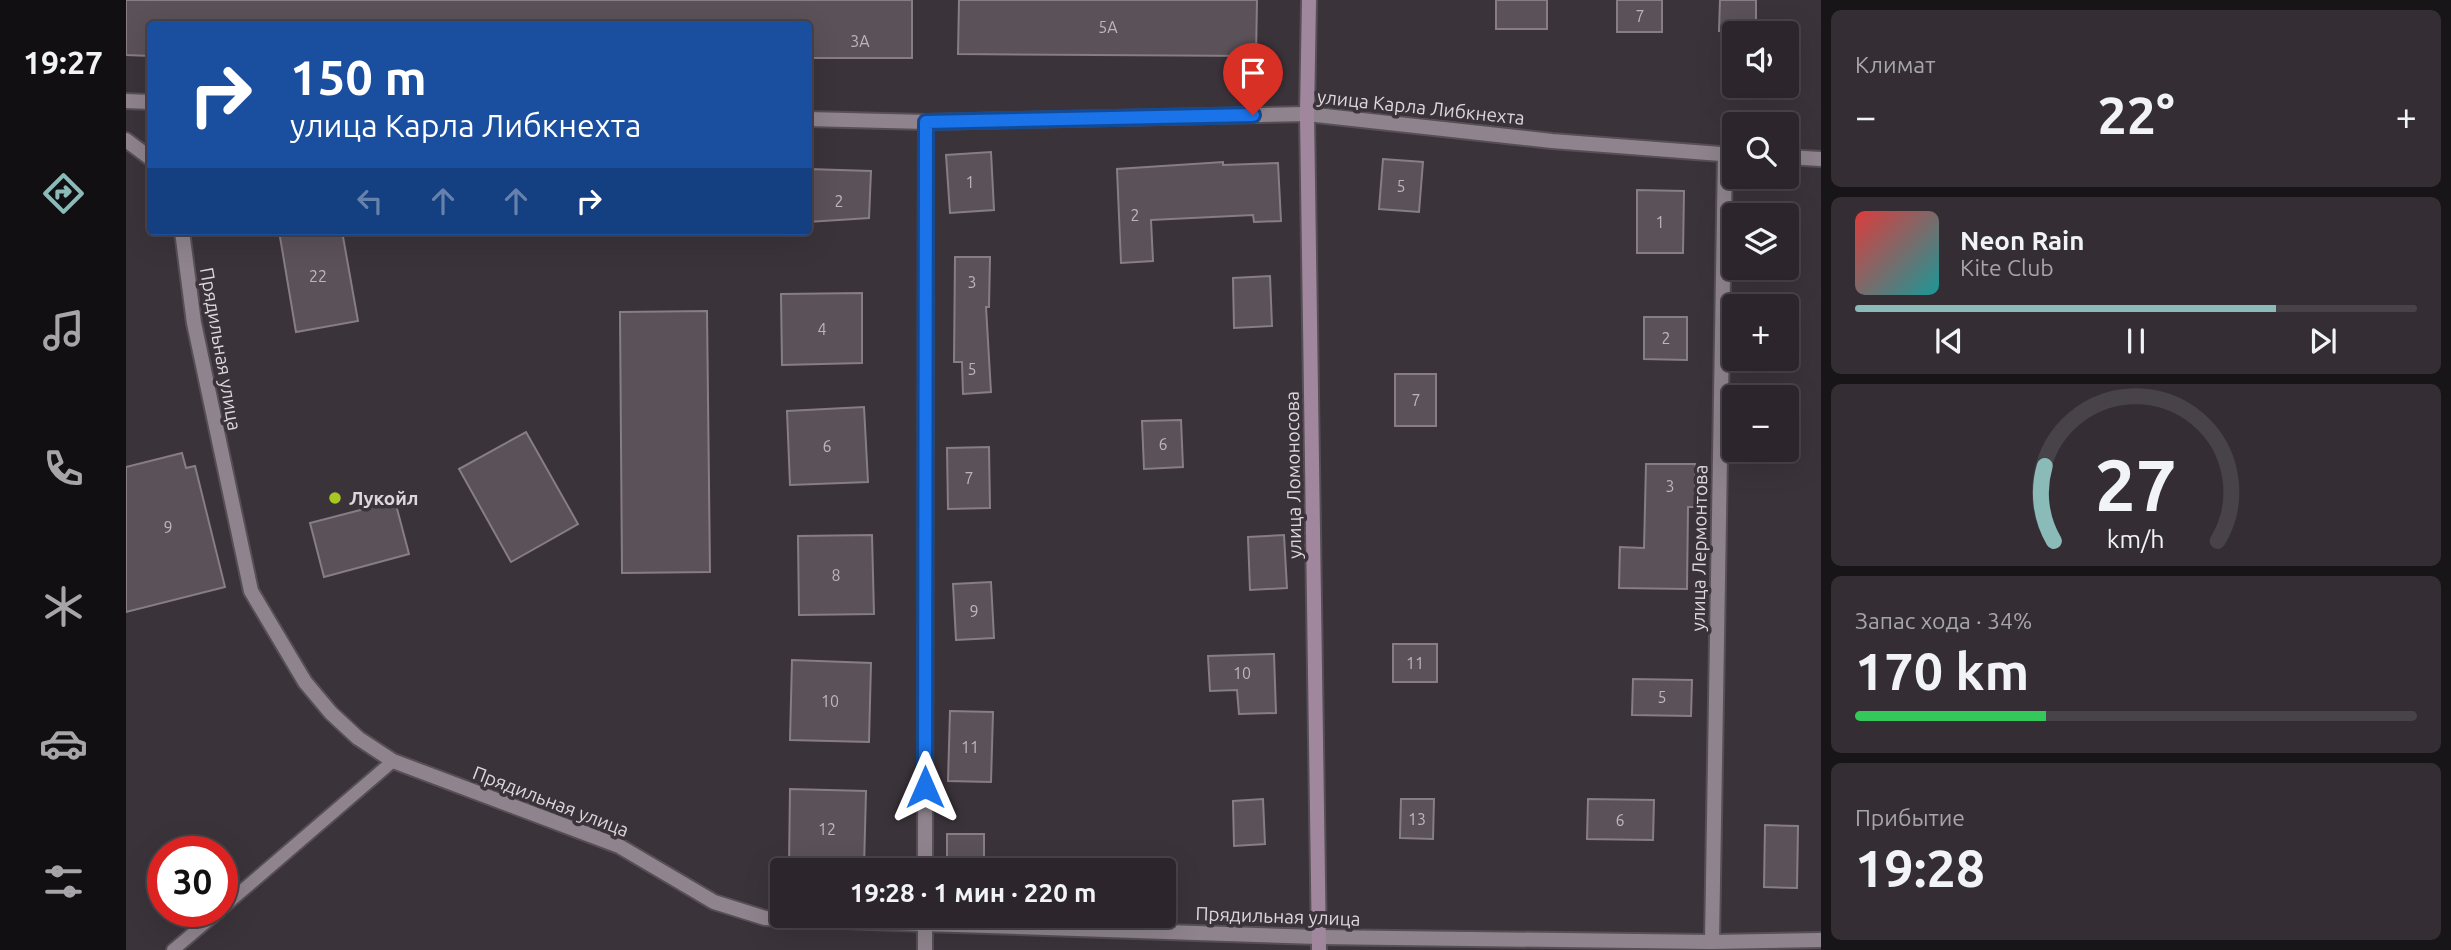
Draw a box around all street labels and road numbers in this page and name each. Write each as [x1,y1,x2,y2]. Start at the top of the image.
street label: улица Карла Либкнехта [1316,85,1526,129]
street label: Прядильная улица [196,266,246,432]
street label: улица Ломоносова [1281,391,1305,559]
street label: улица Лермонтова [1687,464,1711,632]
street label: Прядильная улица [470,761,632,841]
street label: Прядильная улица [1195,902,1361,930]

